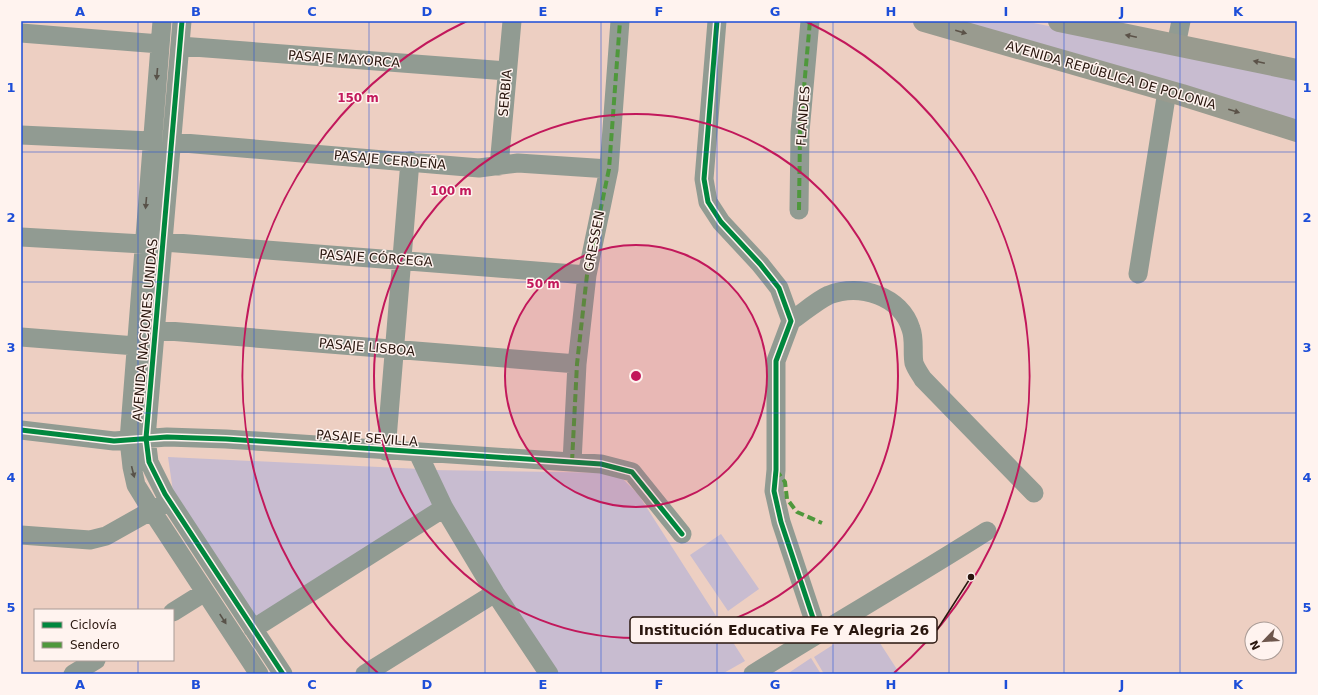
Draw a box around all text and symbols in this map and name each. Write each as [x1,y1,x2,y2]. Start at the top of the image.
text: A [75,4,85,19]
text: B [191,4,201,19]
text: C [307,4,317,19]
text: D [422,4,433,19]
text: E [539,4,547,19]
text: F [655,4,663,19]
text: G [770,4,780,19]
text: H [886,4,896,19]
text: I [1004,4,1008,19]
text: J [1119,4,1124,19]
text: K [1233,4,1244,19]
one-way arrow [956,29,968,35]
one-way arrow [1125,33,1138,39]
street label: AVENIDA REPÚBLICA DE POLONIA [1004,38,1218,112]
street label: PASAJE MAYORCA [287,48,401,70]
one-way arrow [1253,59,1265,65]
one-way arrow [154,68,161,80]
street label: SERBIA [495,69,515,117]
text: 1 [6,80,16,95]
text: 1 [1302,80,1312,95]
street label: FLANDES [793,85,813,147]
text: 150 m [337,91,379,105]
one-way arrow [1228,108,1240,114]
street label: PASAJE CERDEÑA [333,148,447,172]
text: 100 m [430,184,472,198]
one-way arrow [143,197,150,209]
street label: GRESSEN [581,209,607,273]
text: 2 [6,210,16,225]
text: 2 [1302,210,1312,225]
street label: AVENIDA NACIONES UNIDAS [130,238,160,422]
street label: PASAJE CÓRCEGA [319,247,433,269]
text: 50 m [526,277,560,291]
street label: PASAJE LISBOA [318,335,416,359]
text: 3 [6,340,16,355]
text: 3 [1302,340,1312,355]
centre of rings [629,369,643,383]
street label: PASAJE SEVILLA [315,427,419,449]
one-way arrow [131,466,137,479]
text: 4 [6,470,16,485]
text: 4 [1302,470,1312,485]
text: 5 [6,600,16,615]
text: 5 [1302,600,1312,615]
legend [34,609,174,661]
one-way arrow [219,613,226,624]
callout: Institución Educativa Fe Y Alegria 26 [630,617,937,643]
text: Ciclovía [70,618,117,632]
north arrow [1244,621,1284,661]
text: Institución Educativa Fe Y Alegria 26 [639,622,929,638]
text: Sendero [70,638,120,652]
text: N [1248,638,1263,652]
text: A [75,677,85,692]
text: B [191,677,201,692]
text: C [307,677,317,692]
text: D [422,677,433,692]
text: E [539,677,547,692]
text: F [655,677,663,692]
text: G [770,677,780,692]
text: H [886,677,896,692]
text: I [1004,677,1008,692]
text: J [1119,677,1124,692]
text: K [1233,677,1244,692]

